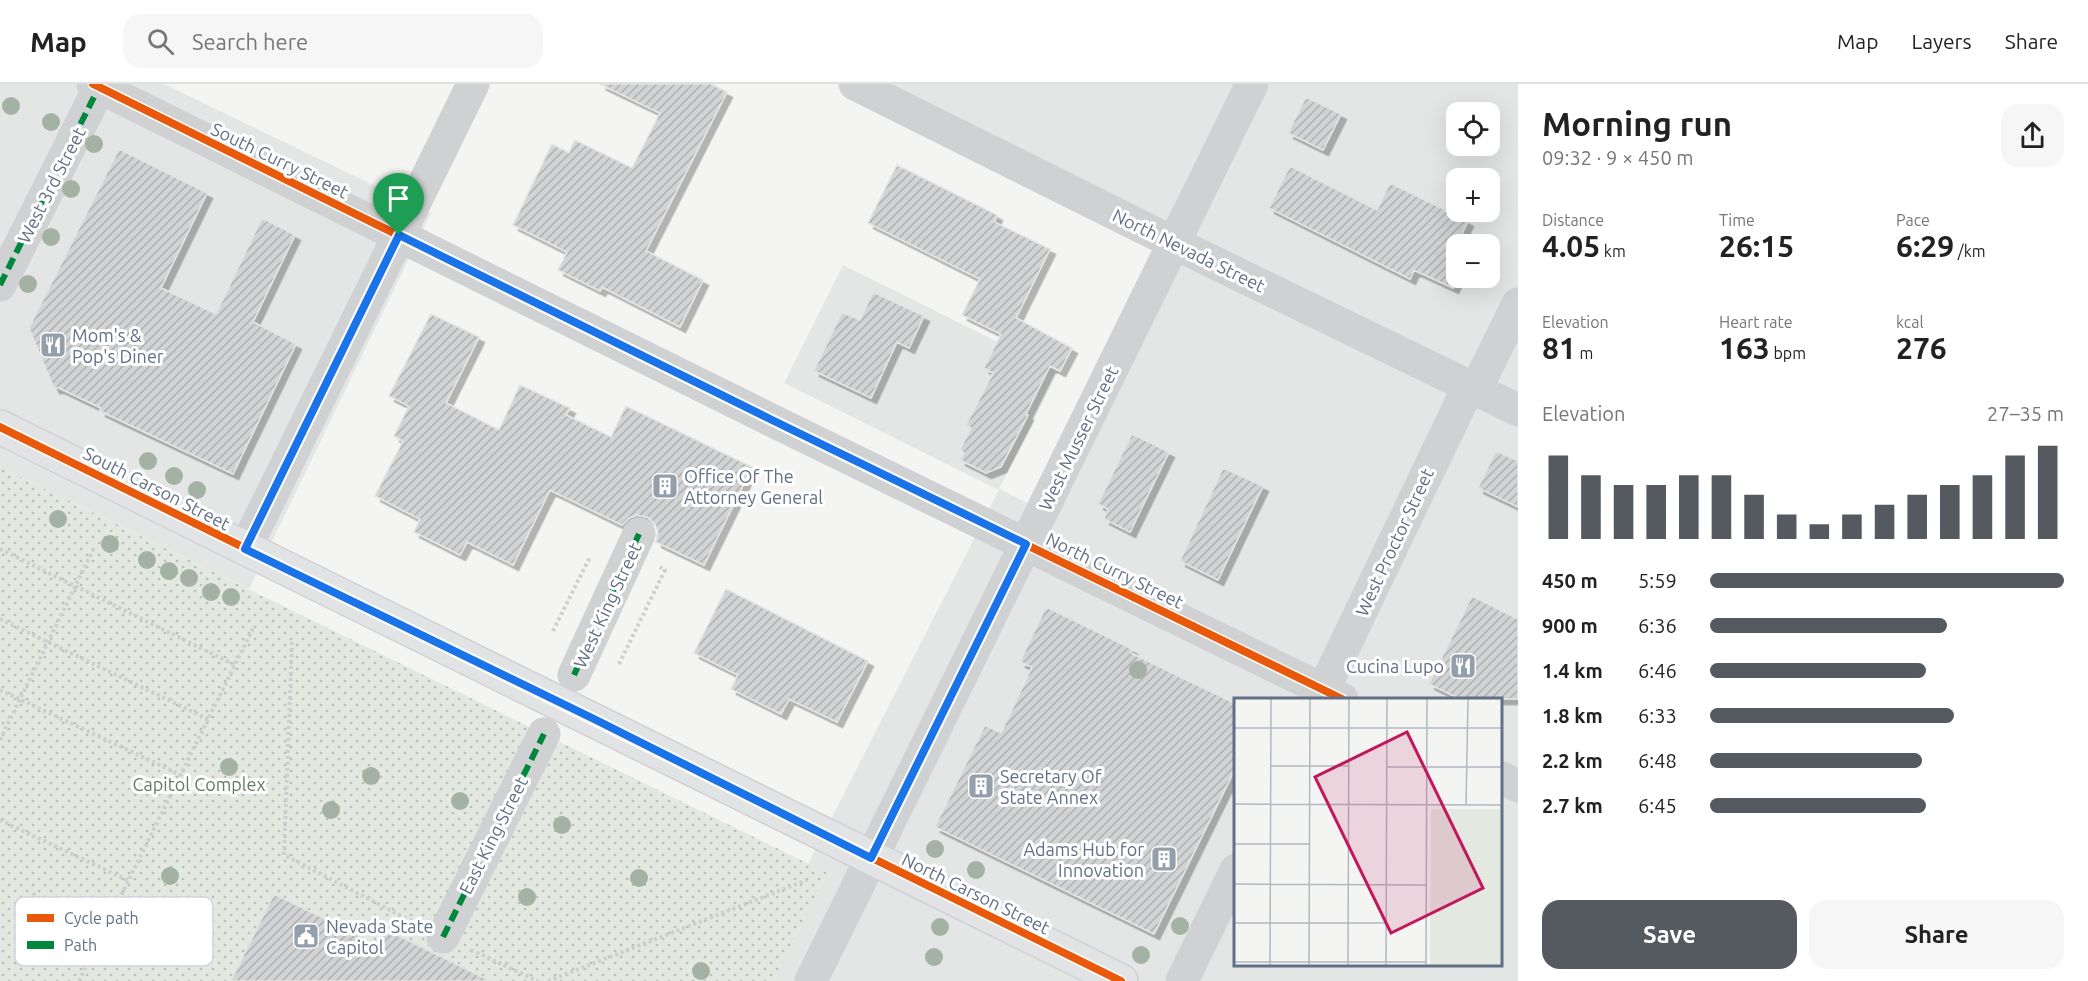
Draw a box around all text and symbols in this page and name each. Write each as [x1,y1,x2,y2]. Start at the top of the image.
search box [123,14,543,68]
icon: search [144,25,177,58]
text: Map [30,26,87,57]
text: Search here [192,29,308,54]
text: Map [1837,29,1878,53]
text: Layers [1911,29,1972,53]
text: Share [2005,29,2058,53]
map controls [1446,102,1500,288]
button: locate [1446,102,1500,156]
button: share [2001,104,2064,167]
text: Morning run [1542,105,1732,142]
street label: South Curry Street [208,118,352,202]
street label: West 3rd Street [13,124,89,246]
text: 09:32 · 9 × 450 m [1542,146,1694,169]
button: + [1446,168,1500,222]
pin [373,173,424,235]
icon: arrive [382,182,415,215]
street label: North Nevada Street [1110,204,1268,296]
text: Distance [1542,211,1604,229]
text: Time [1719,211,1755,229]
text: Pace [1896,211,1930,229]
text: 4.05 [1542,229,1600,263]
text: 26:15 [1719,229,1794,263]
text: 6:29 [1896,229,1954,263]
button: − [1446,234,1500,288]
text: km [1600,242,1626,260]
text: /km [1954,242,1986,260]
text: Elevation [1542,313,1609,331]
text: Heart rate [1719,313,1793,331]
text: kcal [1896,313,1924,331]
place label: Mom's & Pop's Diner [72,325,164,366]
restaurant icon: Mom's & Pop's Diner [38,330,68,360]
text: 81 [1542,331,1576,365]
text: 163 [1719,331,1770,365]
text: 276 [1896,331,1947,365]
text: m [1576,344,1593,362]
text: bpm [1770,344,1806,362]
street label: West Musser Street [1034,363,1122,513]
text: Elevation [1542,402,1625,425]
text: 27–35 m [1987,402,2064,425]
street label: South Carson Street [80,442,234,534]
street label: West Proctor Street [1351,465,1437,619]
place label: Office Of The Attorney General [684,466,823,507]
building icon: Office Of The Attorney General [650,471,680,501]
street label: North Curry Street [1043,528,1187,612]
street label: West King Street [569,539,645,671]
text: 450 m [1542,569,1598,592]
text: 5:59 [1638,569,1677,592]
text: 900 m [1542,614,1598,637]
text: 6:36 [1638,614,1677,637]
restaurant icon: Cucina Lupo [1448,651,1478,681]
place label: Cucina Lupo [1346,656,1444,676]
text: 1.4 km [1542,659,1603,682]
text: 6:46 [1638,659,1677,682]
inset map [1234,698,1503,966]
text: 1.8 km [1542,704,1603,727]
text: 6:33 [1638,704,1677,727]
text: 2.2 km [1542,749,1603,772]
text: 6:48 [1638,749,1677,772]
place label: Secretary Of State Annex [1000,766,1102,807]
building icon: Secretary Of State Annex [966,771,996,801]
street label: East King Street [455,773,531,897]
park label: Capitol Complex [133,774,265,794]
text: 2.7 km [1542,794,1603,817]
text: 6:45 [1638,794,1677,817]
place label: Adams Hub for Innovation [1023,839,1144,880]
building icon: Adams Hub for Innovation [1149,844,1179,874]
street label: North Carson Street [899,849,1053,937]
legend [15,897,213,966]
button: Save [1542,900,1797,969]
button: Share [1809,900,2064,969]
text: Cycle path [64,909,139,927]
place label: Nevada State Capitol [326,916,433,957]
public building icon: Nevada State Capitol [291,921,321,951]
text: Path [64,936,97,954]

